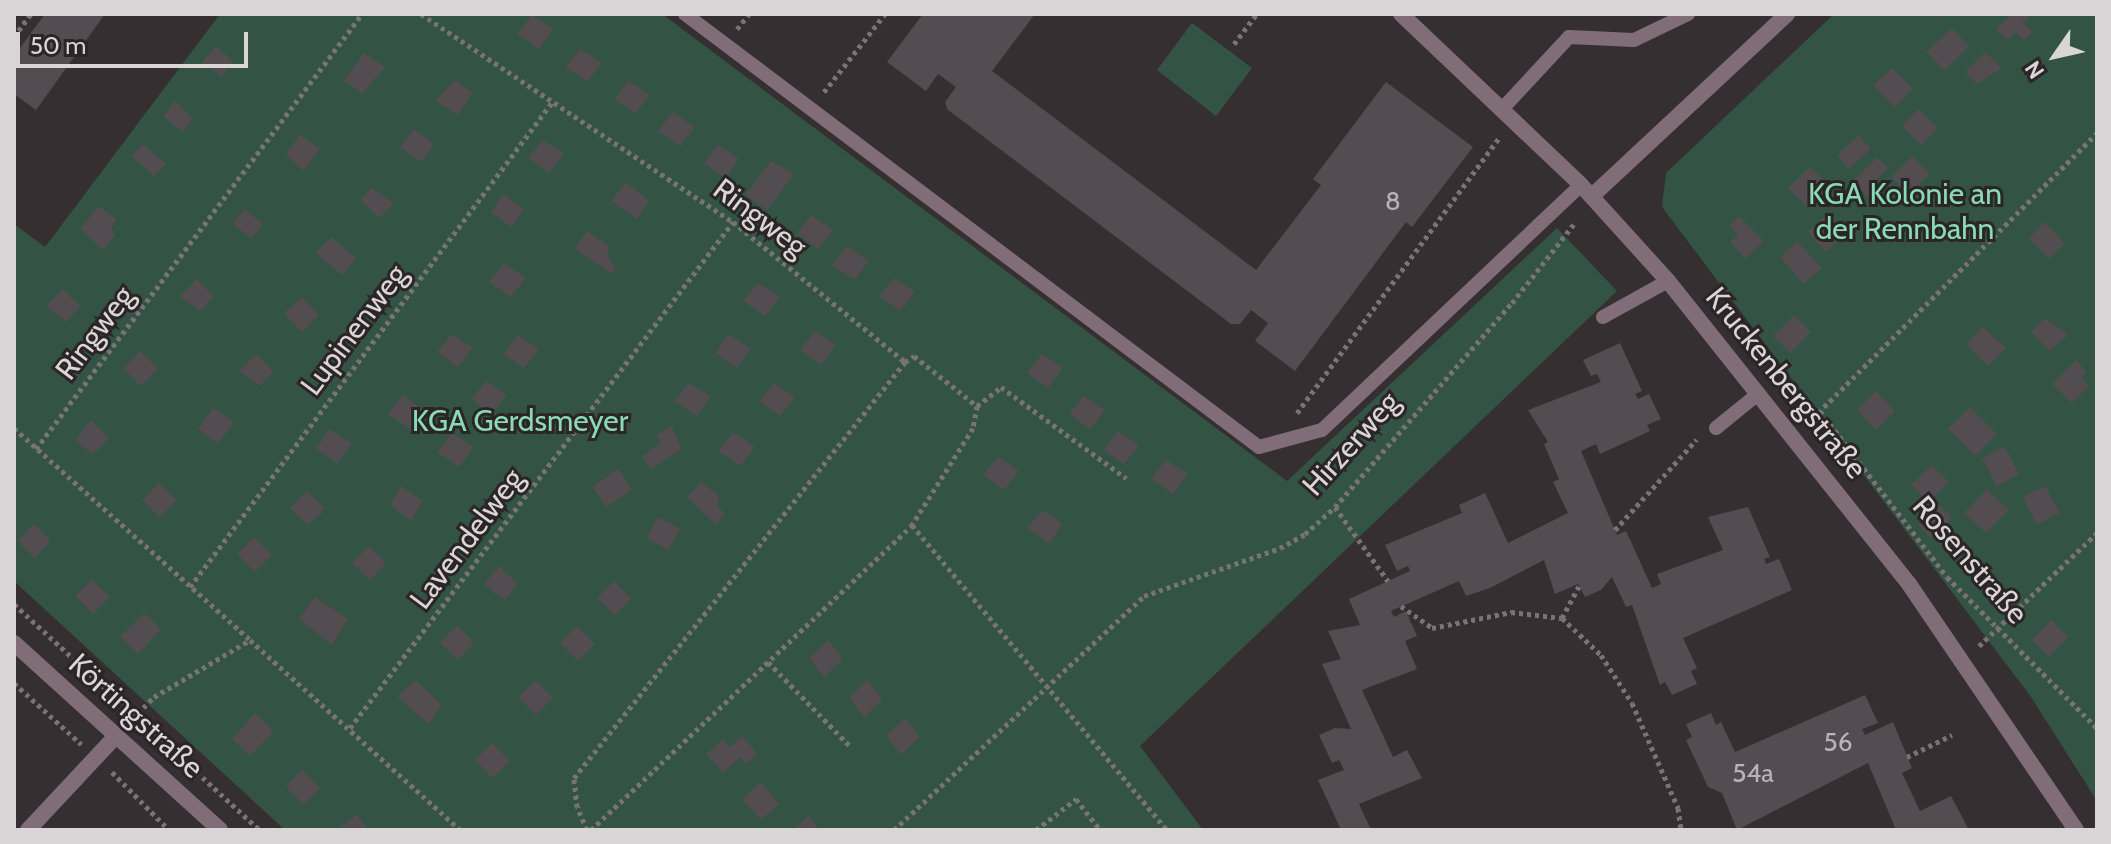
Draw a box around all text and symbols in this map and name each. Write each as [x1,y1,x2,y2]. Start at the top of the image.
scale bar [20,16,252,66]
north arrow [2015,16,2095,96]
text: 50 m [30,31,86,60]
text: N [2019,56,2050,84]
street label: Ringweg [706,171,814,265]
park label: KGA Kolonie an der Rennbahn [1808,176,2002,246]
house number: 8 [1385,186,1401,218]
street label: Lupinenweg [293,258,415,402]
street label: Ringweg [48,279,142,387]
street label: Kruckenbergstraße [1698,280,1874,486]
street label: Hirzerweg [1295,385,1407,503]
park label: KGA Gerdsmeyer [412,403,628,439]
street label: Lavendelweg [403,462,531,616]
street label: Rosenstraße [1905,489,2035,631]
street label: Körtingstraße [61,646,211,786]
house number: 56 [1824,727,1852,759]
house number: 54a [1732,758,1774,790]

